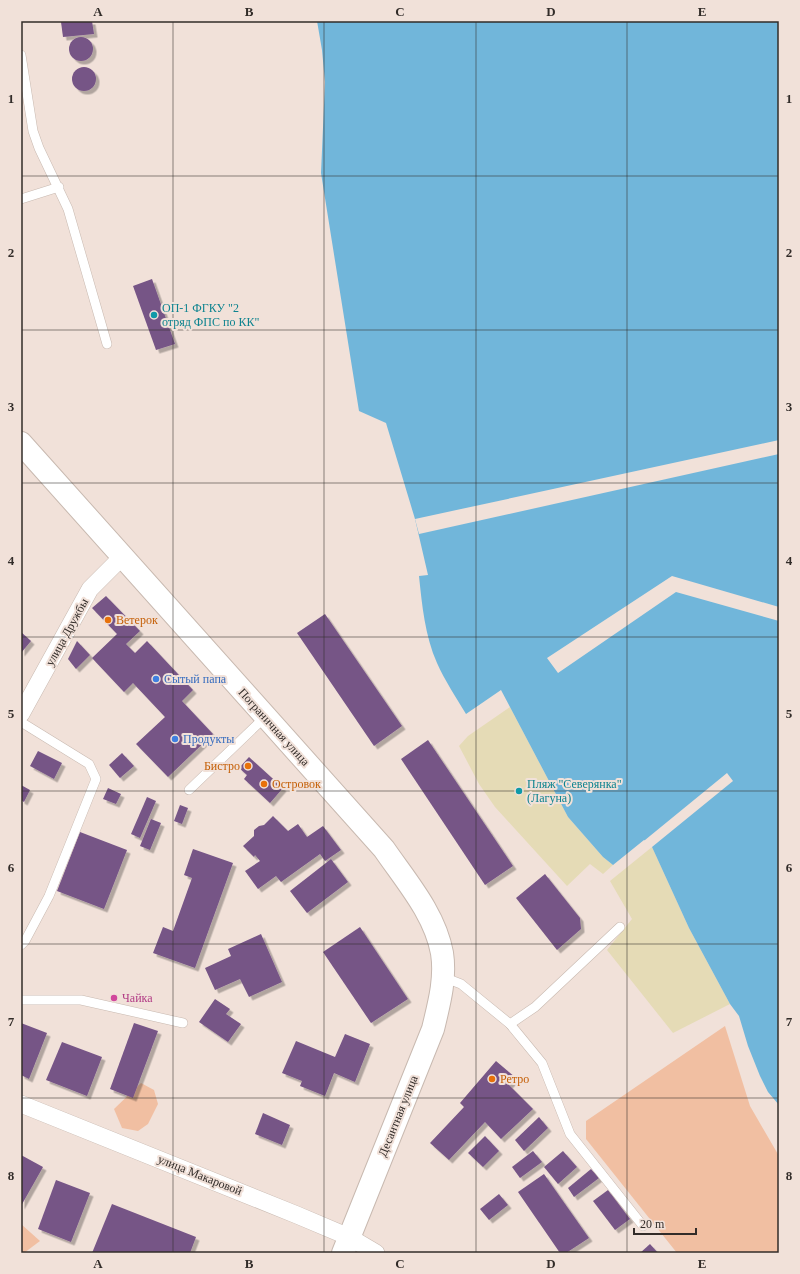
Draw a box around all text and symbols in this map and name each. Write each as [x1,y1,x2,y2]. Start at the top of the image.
text: A [93,4,103,19]
text: B [245,4,254,19]
text: C [395,4,405,19]
text: D [546,4,556,19]
text: E [698,4,706,19]
text: 1 [8,91,14,106]
text: 1 [786,91,792,106]
text: 2 [8,245,14,260]
text: 2 [786,245,792,260]
place label: ОП-1 ФГКУ "2 отряд ФПС по КК" [162,301,259,329]
marker: ОП-1 ФГКУ "2 отряд ФПС по КК" [149,310,159,320]
text: 3 [8,399,15,414]
text: 3 [786,399,793,414]
text: 4 [8,553,15,568]
text: 4 [786,553,793,568]
street label: улица Дружбы [43,596,91,668]
place label: Ветерок [116,613,158,627]
marker: Ветерок [103,615,113,625]
place label: Сытый папа [164,672,227,686]
marker: Сытый папа [151,674,161,684]
street label: Пограничная улица [235,685,313,769]
text: 5 [8,706,15,721]
text: 5 [786,706,793,721]
place label: Продукты [183,732,234,746]
marker: Продукты [170,734,180,744]
place label: Бистро [204,759,240,773]
marker: Бистро [243,761,253,771]
place label: Островок [272,777,321,791]
place label: Пляж "Северянка" (Лагуна) [527,777,622,805]
marker: Островок [259,779,269,789]
marker: Пляж "Северянка" (Лагуна) [514,786,524,796]
text: 6 [8,860,15,875]
text: 6 [786,860,793,875]
place label: Чайка [122,991,153,1005]
marker: Чайка [109,993,119,1003]
text: 7 [8,1014,15,1029]
text: 7 [786,1014,793,1029]
place label: Ретро [500,1072,529,1086]
street label: Десантная улица [375,1073,421,1159]
marker: Ретро [487,1074,497,1084]
street label: улица Макаровой [156,1152,245,1198]
text: 8 [8,1168,15,1183]
text: 8 [786,1168,793,1183]
scale bar [634,1210,696,1236]
text: 20 m [640,1217,665,1231]
text: A [93,1256,103,1271]
text: B [245,1256,254,1271]
text: C [395,1256,405,1271]
text: D [546,1256,556,1271]
text: E [698,1256,706,1271]

